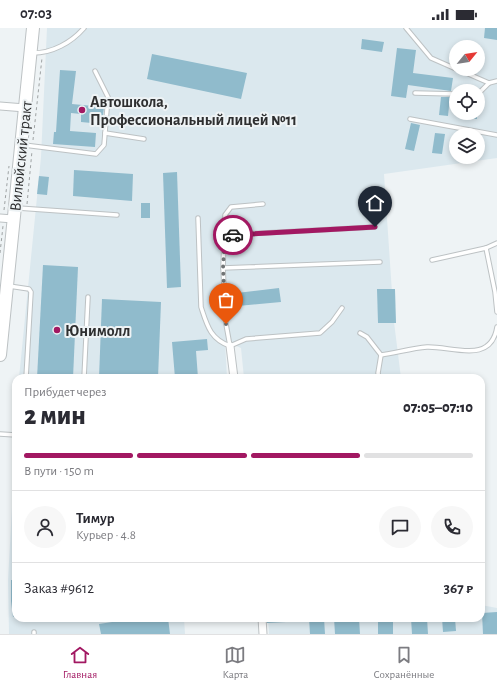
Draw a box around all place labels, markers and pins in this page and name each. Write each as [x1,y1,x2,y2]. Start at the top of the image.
place label: Автошкола, Профессиональный лицей №11 [90,94,297,128]
marker: Автошкола, Профессиональный лицей №11 [77,105,87,115]
pin [358,186,392,227]
pin [209,283,243,324]
place label: Юнимолл [65,323,130,339]
marker: Юнимолл [52,325,62,335]

